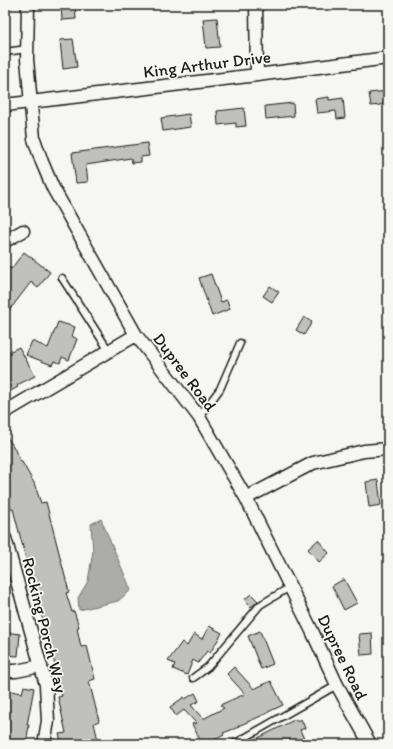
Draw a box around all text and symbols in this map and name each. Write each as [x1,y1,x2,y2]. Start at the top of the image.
street label: King Arthur Drive [142,46,272,82]
street label: Dupree Road [149,329,221,416]
street label: Rocking Porch Way [18,555,72,695]
street label: Dupree Road [314,611,373,704]

